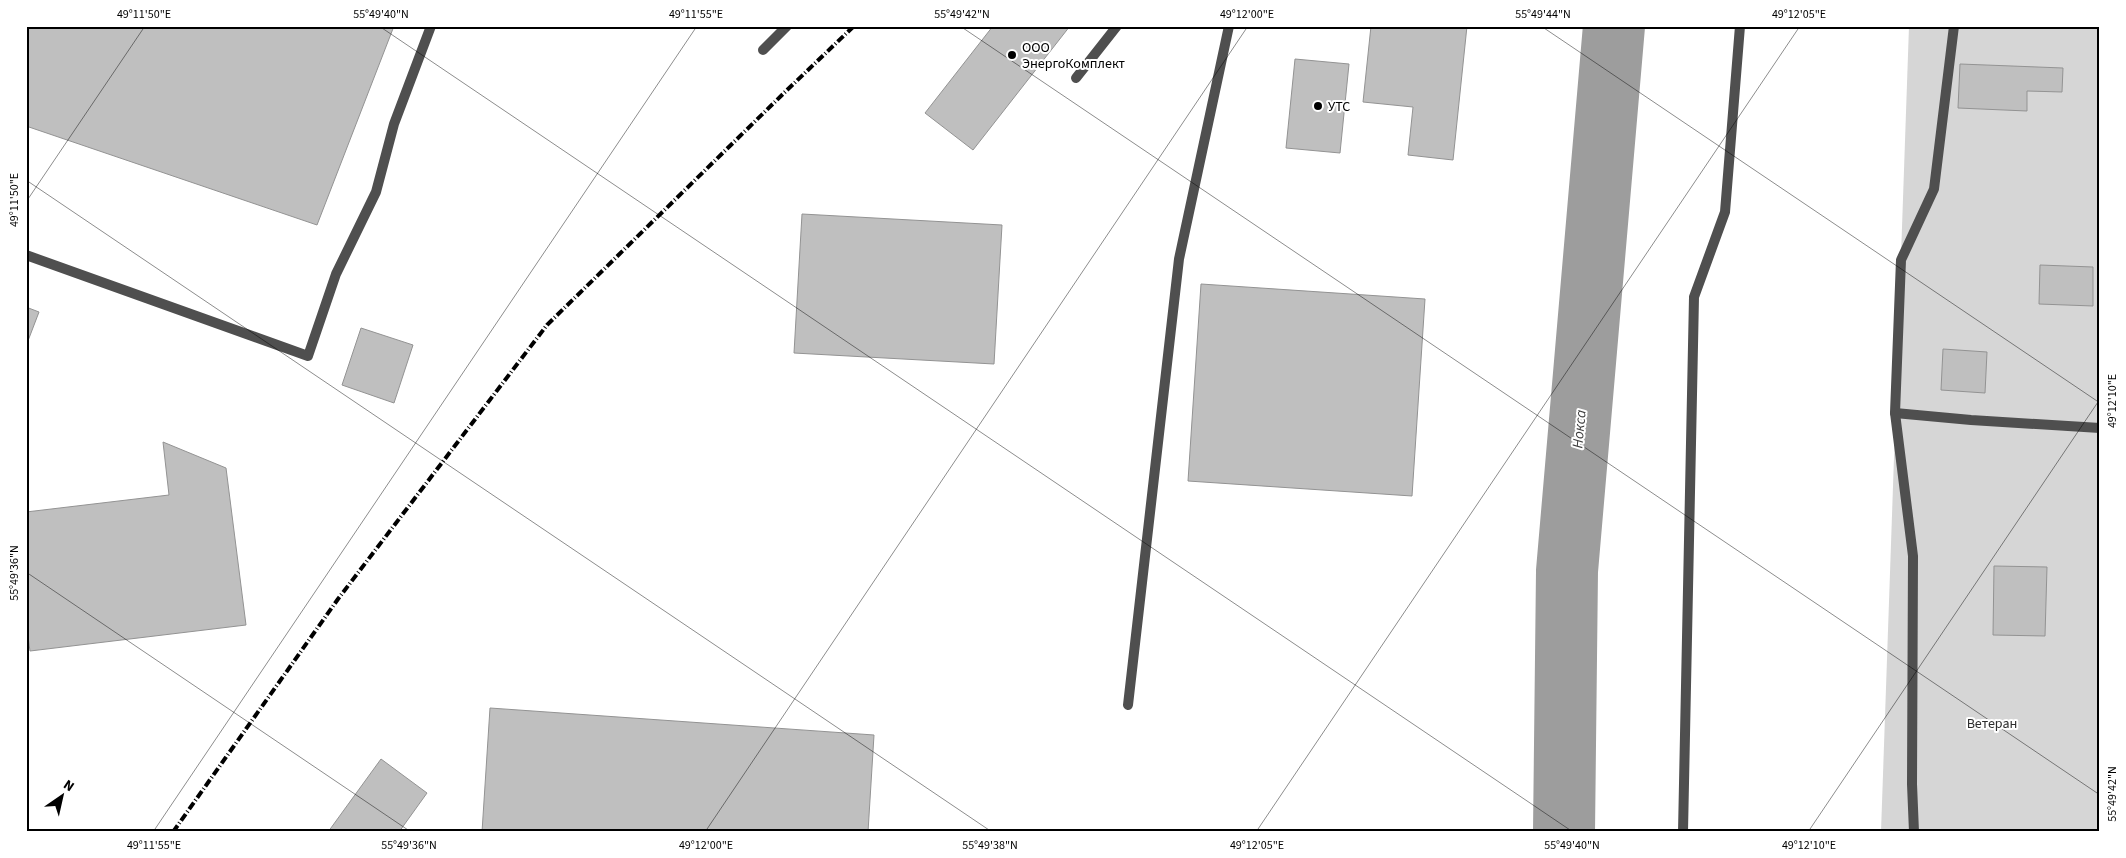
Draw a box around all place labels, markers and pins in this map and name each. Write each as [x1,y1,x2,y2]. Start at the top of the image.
place label: ООО ЭнергоКомплект [1022,38,1126,74]
marker: ООО ЭнергоКомплект [1006,49,1018,61]
place label: УТС [1328,97,1350,117]
marker: УТС [1312,100,1324,112]

